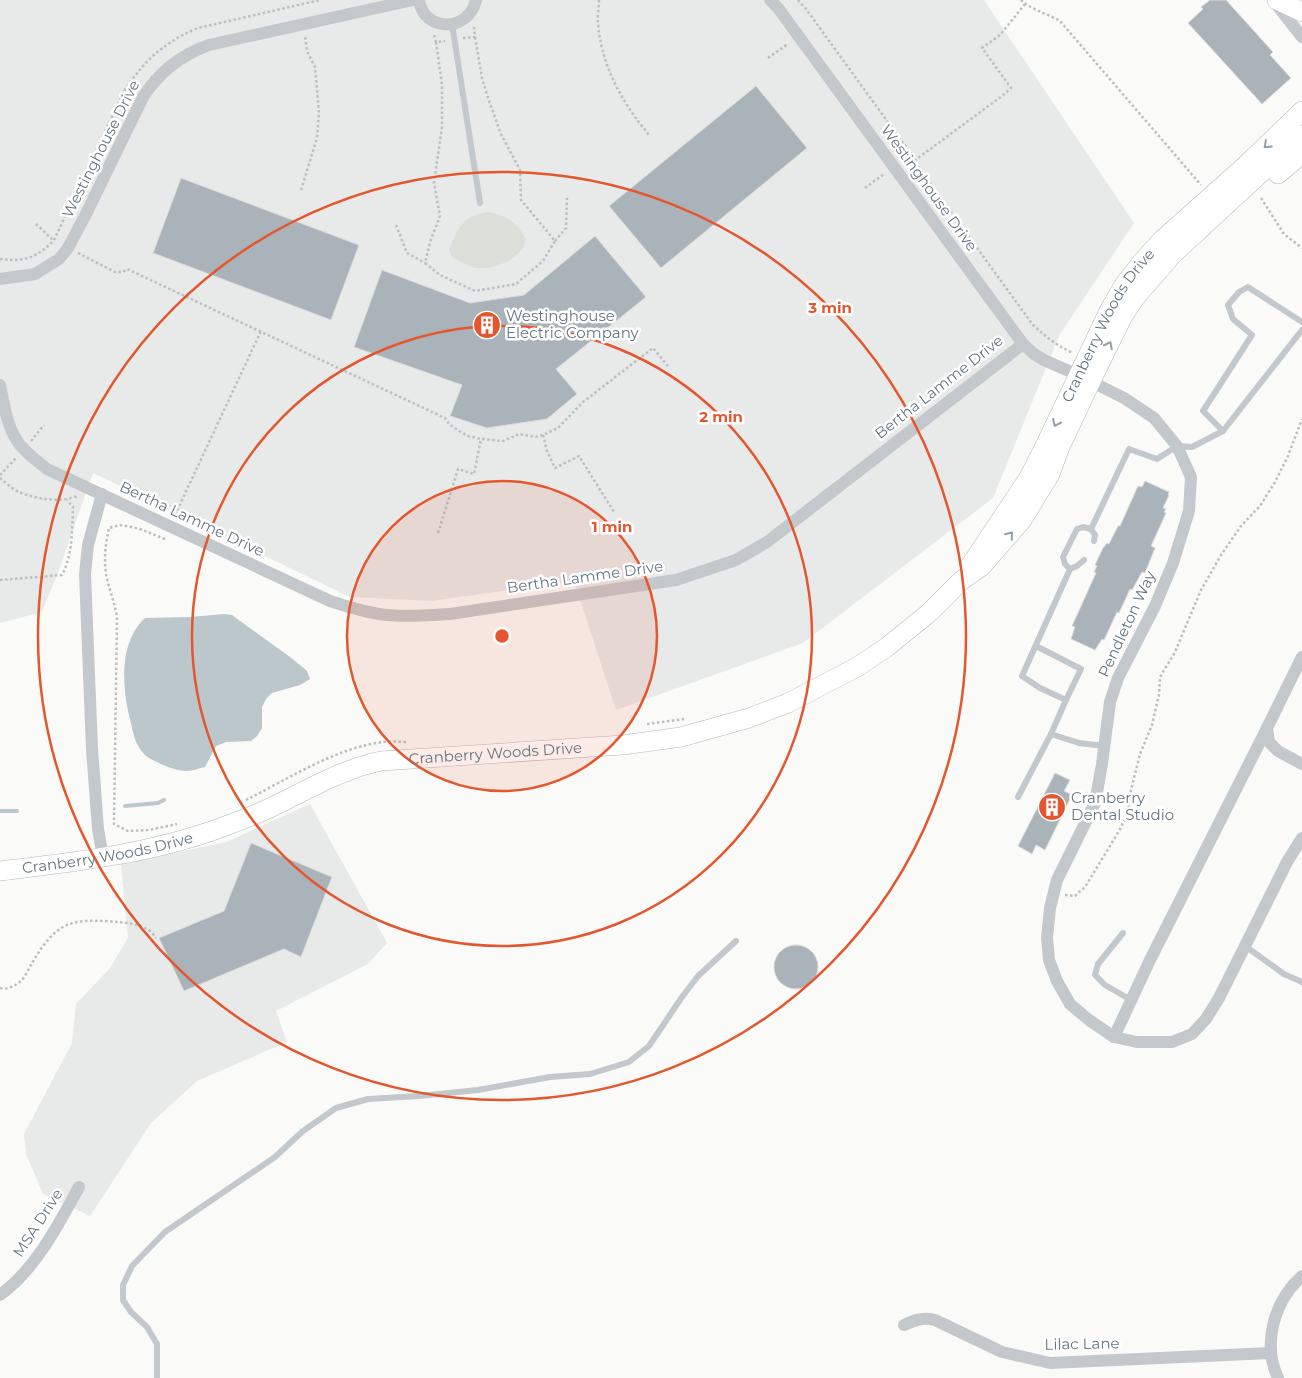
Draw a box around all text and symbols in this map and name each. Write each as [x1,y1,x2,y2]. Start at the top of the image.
street label: Westinghouse Drive [58,77,144,221]
street label: Westinghouse Drive [877,121,982,255]
one-way arrow [1264,139,1273,148]
street label: Cranberry Woods Drive [1057,245,1158,405]
text: 3 min [807,298,852,317]
place label: Westinghouse Electric Company [506,306,640,342]
building icon: Westinghouse Electric Company [472,310,502,340]
street label: Bertha Lamme Drive [871,331,1007,443]
one-way arrow [1103,341,1113,350]
text: 2 min [699,407,743,426]
one-way arrow [1052,418,1062,427]
street label: Bertha Lamme Drive [117,477,268,560]
text: 1 min [592,517,632,536]
one-way arrow [1005,532,1013,541]
street label: Bertha Lamme Drive [506,556,664,597]
street label: Pendleton Way [1094,567,1160,680]
centre of rings [493,627,511,645]
street label: Cranberry Woods Drive [408,738,583,768]
place label: Cranberry Dental Studio [1071,788,1174,824]
building icon: Cranberry Dental Studio [1037,792,1067,822]
street label: Cranberry Woods Drive [21,828,195,877]
street label: MSA Drive [9,1185,67,1260]
street label: Lilac Lane [1044,1333,1120,1354]

